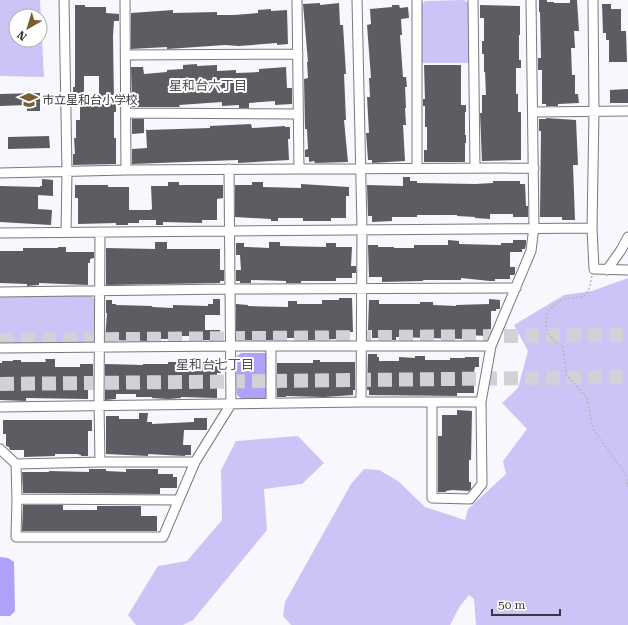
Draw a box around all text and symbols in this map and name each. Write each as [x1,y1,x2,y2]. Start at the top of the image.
north arrow [8,8,48,48]
text: N [14,27,29,43]
district label: 星和台六丁目 [169,78,247,93]
school or university icon: 市立星和台小学校 [19,90,39,110]
place label: 市立星和台小学校 [42,93,138,107]
district label: 星和台七丁目 [176,357,254,372]
scale bar [492,591,560,617]
text: 50 m [498,598,525,612]

